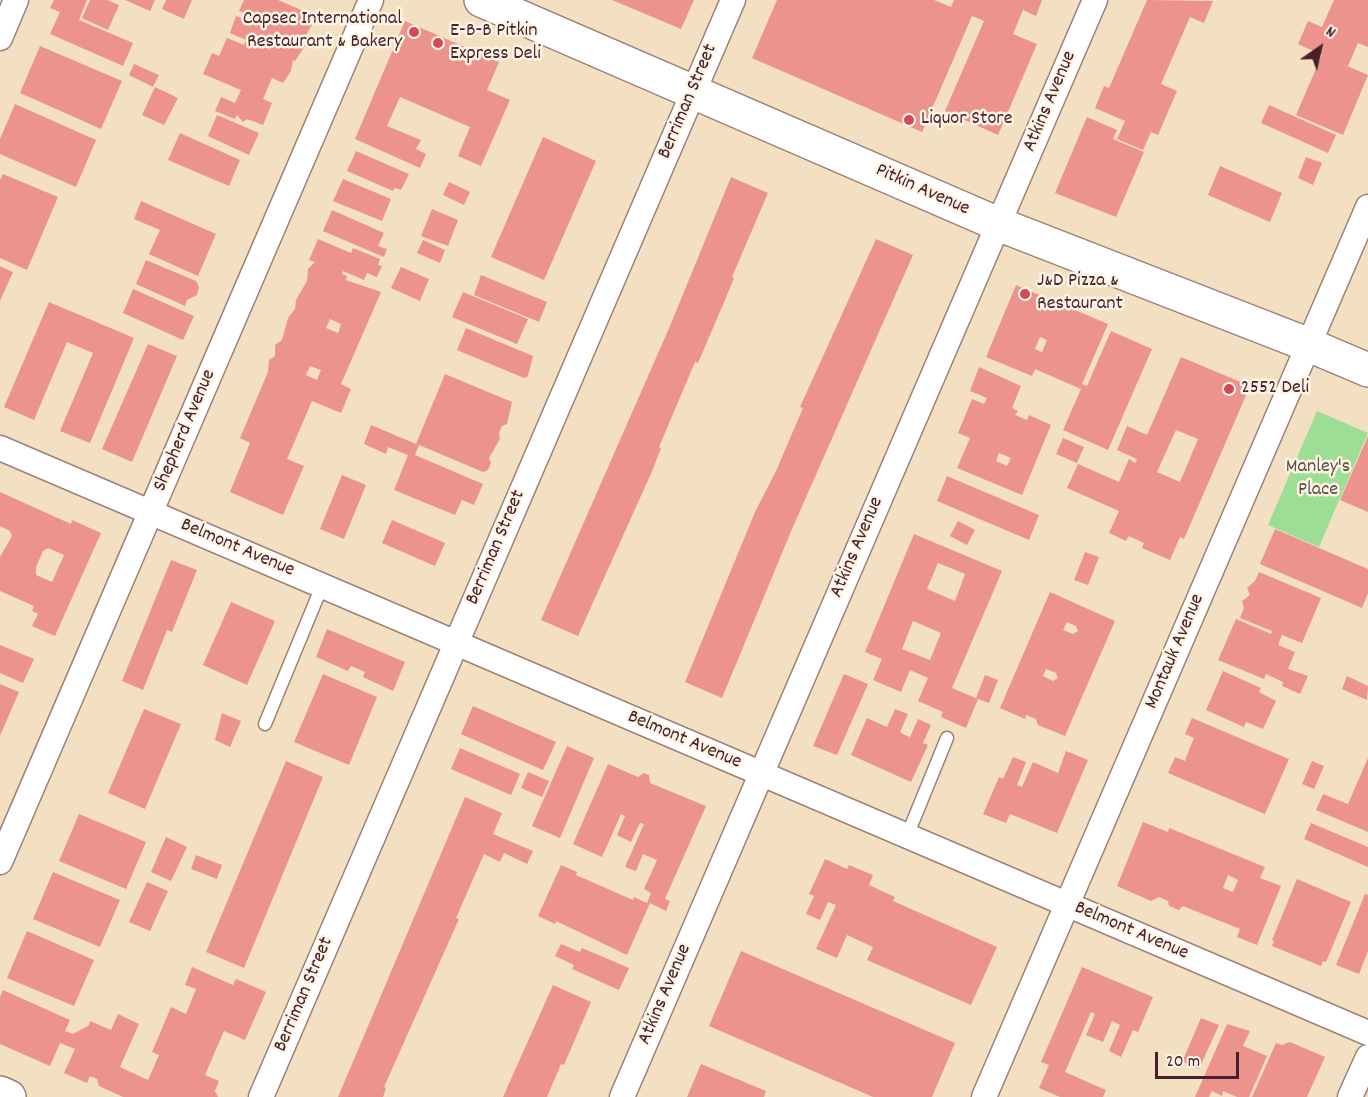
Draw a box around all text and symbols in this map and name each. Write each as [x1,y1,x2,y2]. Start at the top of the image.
place label: Capsec International Restaurant & Bakery [243,8,402,55]
north arrow [1290,18,1350,78]
place label: E-B-B Pitkin Express Deli [450,20,541,67]
text: N [1321,21,1340,44]
marker: Capsec International Restaurant & Bakery [407,25,421,39]
marker: E-B-B Pitkin Express Deli [431,36,445,50]
street label: Berriman Street [654,41,724,163]
street label: Atkins Avenue [1019,48,1083,156]
place label: Liquor Store [921,108,1013,132]
marker: Liquor Store [902,113,916,127]
street label: Pitkin Avenue [871,160,973,222]
place label: J&D Pizza & Restaurant [1037,270,1123,317]
marker: J&D Pizza & Restaurant [1018,287,1032,301]
street label: Shepherd Avenue [150,366,222,496]
place label: 2552 Deli [1241,377,1309,401]
marker: 2552 Deli [1222,382,1236,396]
park label: Manley's Place [1286,456,1350,503]
street label: Berriman Street [462,487,532,609]
street label: Atkins Avenue [826,494,890,602]
street label: Belmont Avenue [176,514,298,584]
street label: Montauk Avenue [1141,591,1211,713]
street label: Belmont Avenue [623,706,745,776]
street label: Belmont Avenue [1070,897,1192,967]
street label: Berriman Street [270,934,340,1056]
street label: Atkins Avenue [634,941,698,1049]
scale bar [1158,1040,1242,1078]
text: 20 m [1166,1050,1200,1075]

